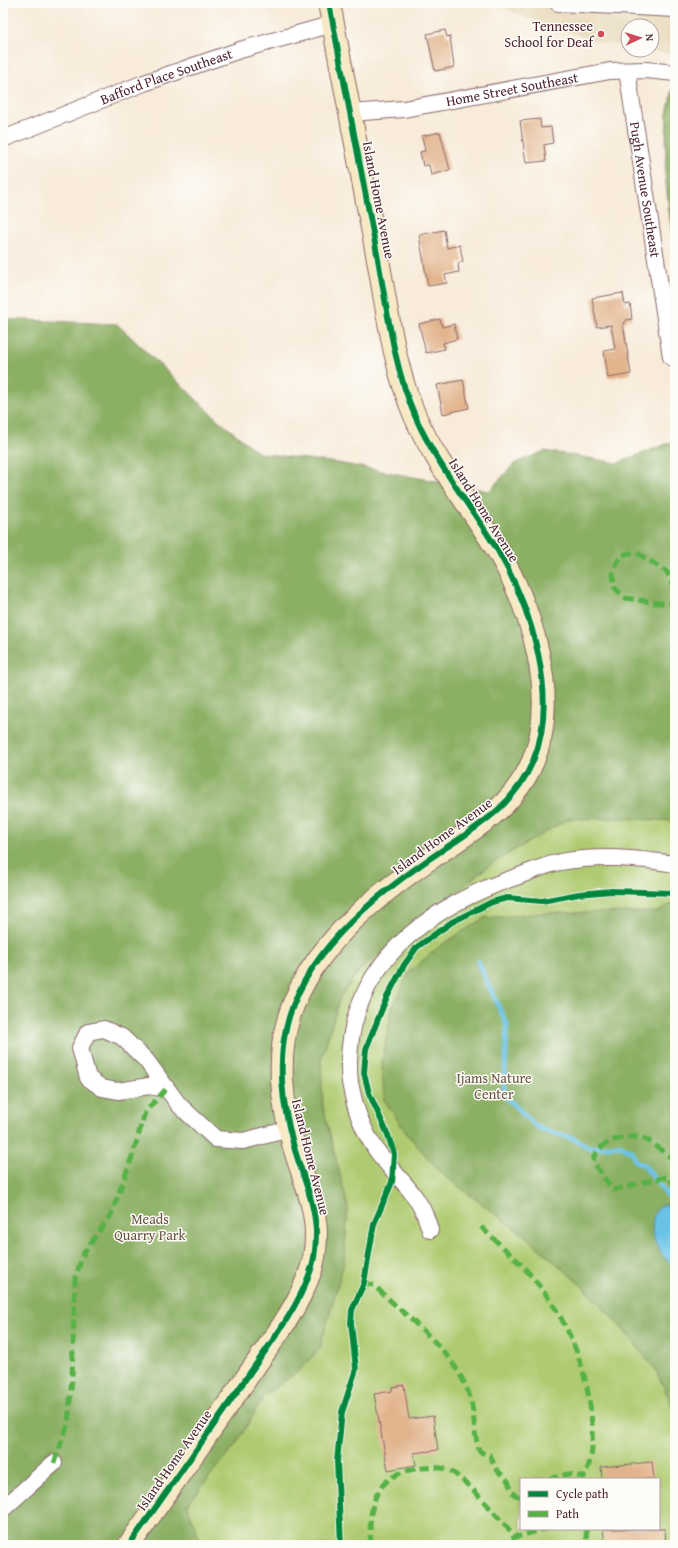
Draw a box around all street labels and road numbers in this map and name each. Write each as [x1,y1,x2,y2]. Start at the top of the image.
street label: Bafford Place Southeast [97,43,235,109]
street label: Home Street Southeast [444,67,580,111]
street label: Pugh Avenue Southeast [625,120,666,259]
street label: Island Home Avenue [358,140,400,261]
street label: Island Home Avenue [444,454,524,566]
street label: Island Home Avenue [388,793,497,879]
street label: Island Home Avenue [287,1097,335,1218]
street label: Island Home Avenue [132,1405,217,1515]

